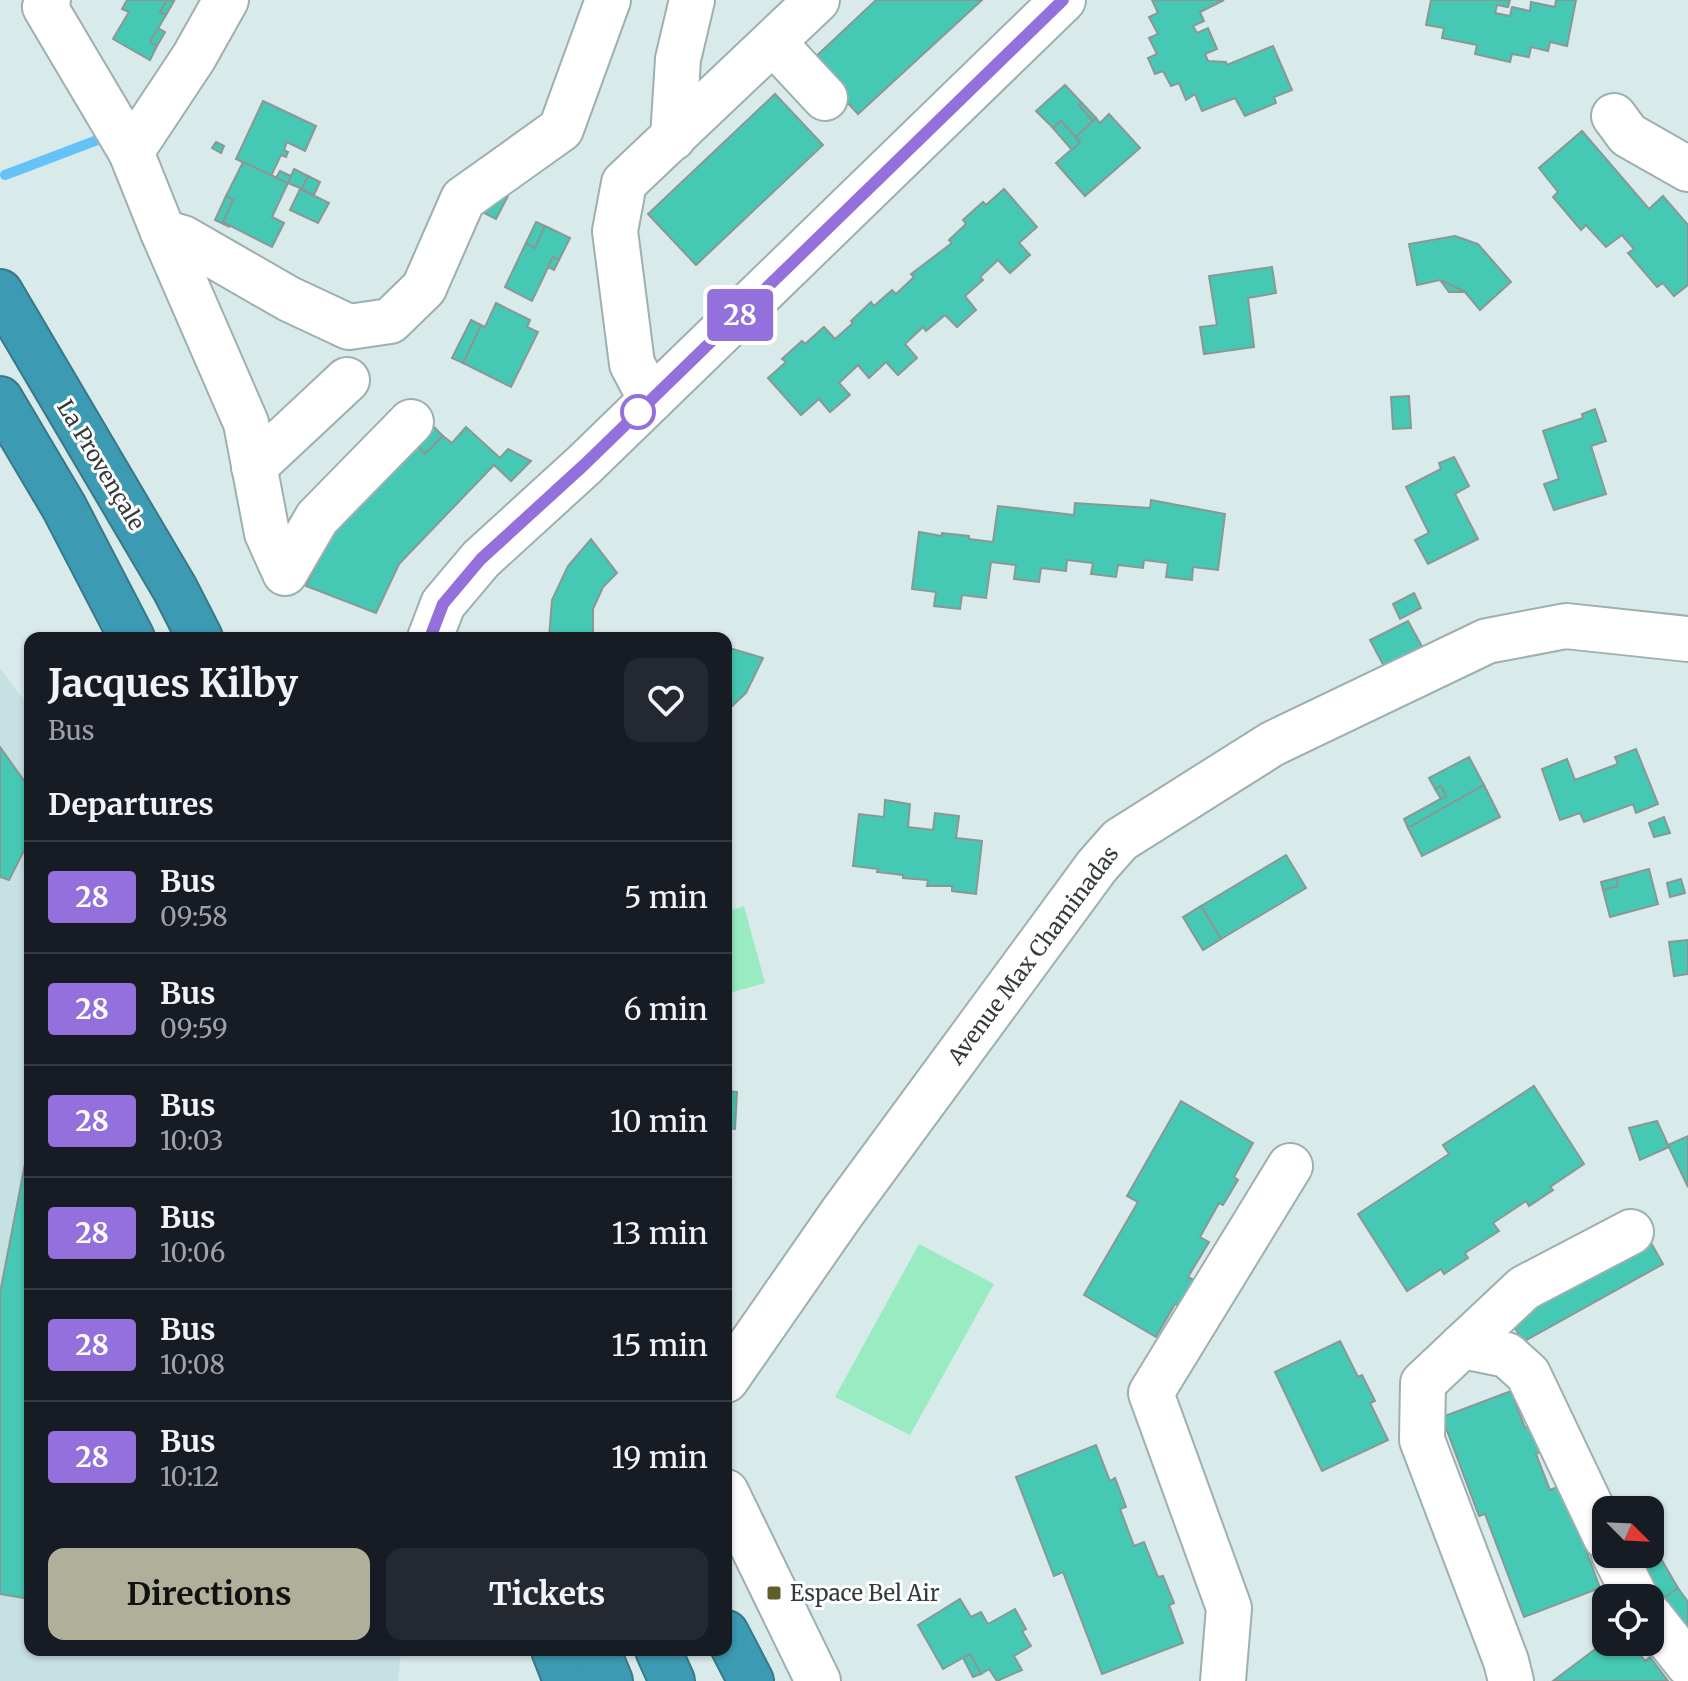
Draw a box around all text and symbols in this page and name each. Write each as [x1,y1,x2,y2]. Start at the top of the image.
line badge: 28 [704,289,776,341]
text: 28 [723,297,757,333]
street label: La Provençale [51,395,151,535]
unlabelled marker [621,395,655,429]
button: heart [624,658,708,742]
text: Jacques Kilby [48,660,298,707]
text: Bus [48,714,94,747]
text: Departures [48,785,214,823]
street label: Avenue Max Chaminadas [941,840,1124,1071]
text: Bus [160,862,216,900]
text: 5 min [624,878,708,916]
text: 28 [75,879,109,915]
text: 09:58 [160,900,228,933]
text: Bus [160,974,216,1012]
text: 6 min [623,990,708,1028]
text: 28 [75,991,109,1027]
text: 09:59 [160,1012,228,1045]
text: Bus [160,1086,216,1124]
text: 10 min [610,1102,708,1140]
text: 28 [75,1103,109,1139]
text: 10:03 [160,1124,223,1157]
text: Bus [160,1198,216,1236]
text: 13 min [612,1214,708,1252]
text: 28 [75,1215,109,1251]
text: 10:06 [160,1236,225,1269]
text: Bus [160,1310,216,1348]
text: 15 min [611,1326,708,1364]
text: 28 [75,1327,109,1363]
text: 10:08 [160,1348,225,1381]
text: Bus [160,1422,216,1460]
text: 19 min [611,1438,708,1476]
text: 28 [75,1439,109,1475]
text: 10:12 [160,1460,219,1493]
north arrow [1592,1496,1664,1568]
map controls [1592,1496,1664,1656]
button: Directions [48,1548,370,1640]
button: Tickets [386,1548,708,1640]
place label: Espace Bel Air [790,1579,940,1607]
marker: Espace Bel Air [765,1584,783,1602]
button: locate [1592,1584,1664,1656]

